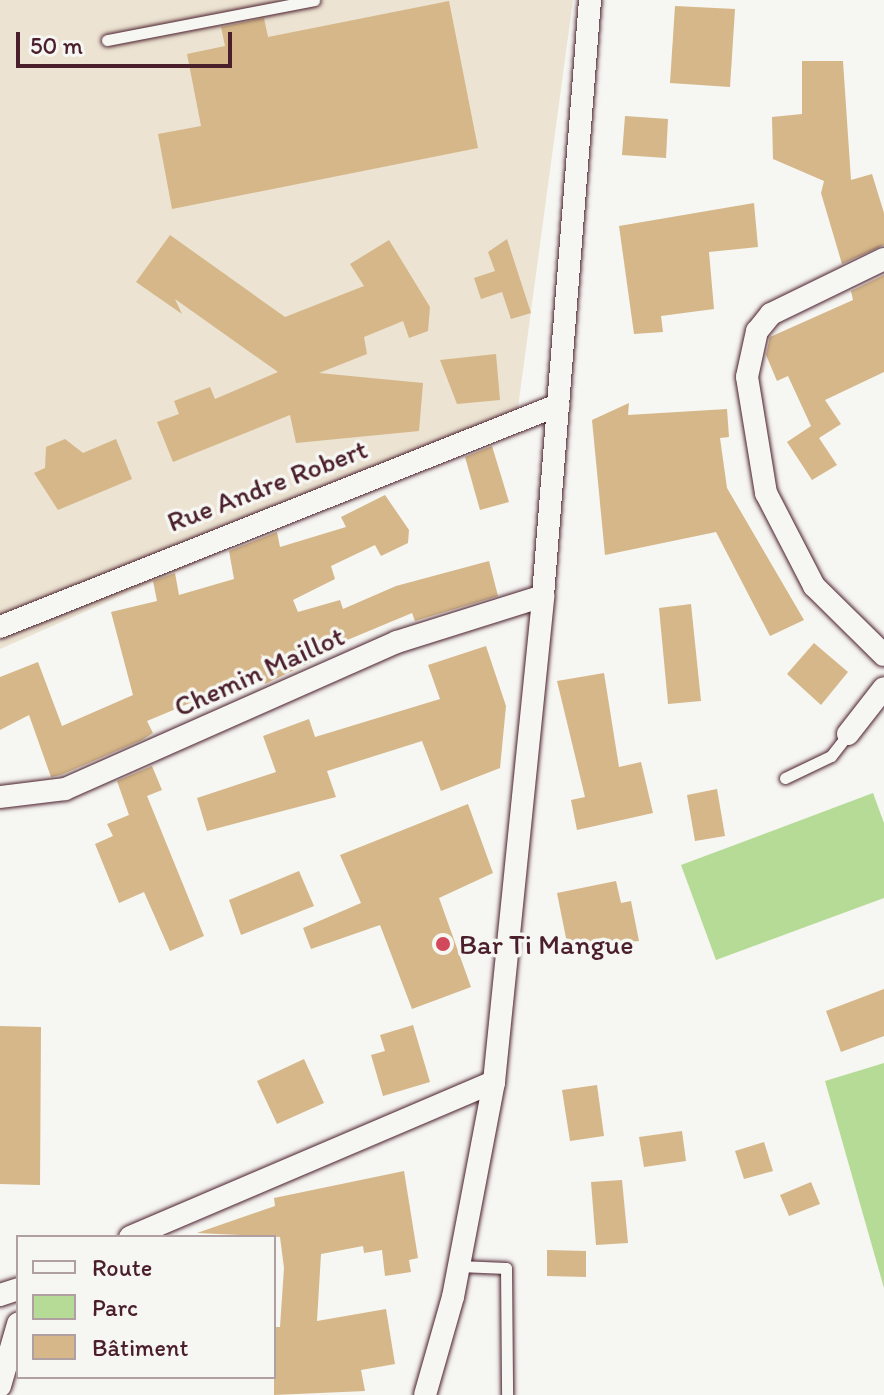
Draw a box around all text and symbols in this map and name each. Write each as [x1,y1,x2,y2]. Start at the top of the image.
scale bar [20,16,236,66]
text: 50 m [30,31,83,60]
street label: Rue Andre Robert [162,431,372,539]
street label: Chemin Maillot [169,619,349,723]
place label: Bar Ti Mangue [459,927,634,961]
marker: Bar Ti Mangue [434,935,452,953]
legend [16,1235,276,1379]
text: Route [92,1253,152,1282]
text: Parc [92,1293,138,1322]
text: Bâtiment [92,1333,188,1362]

